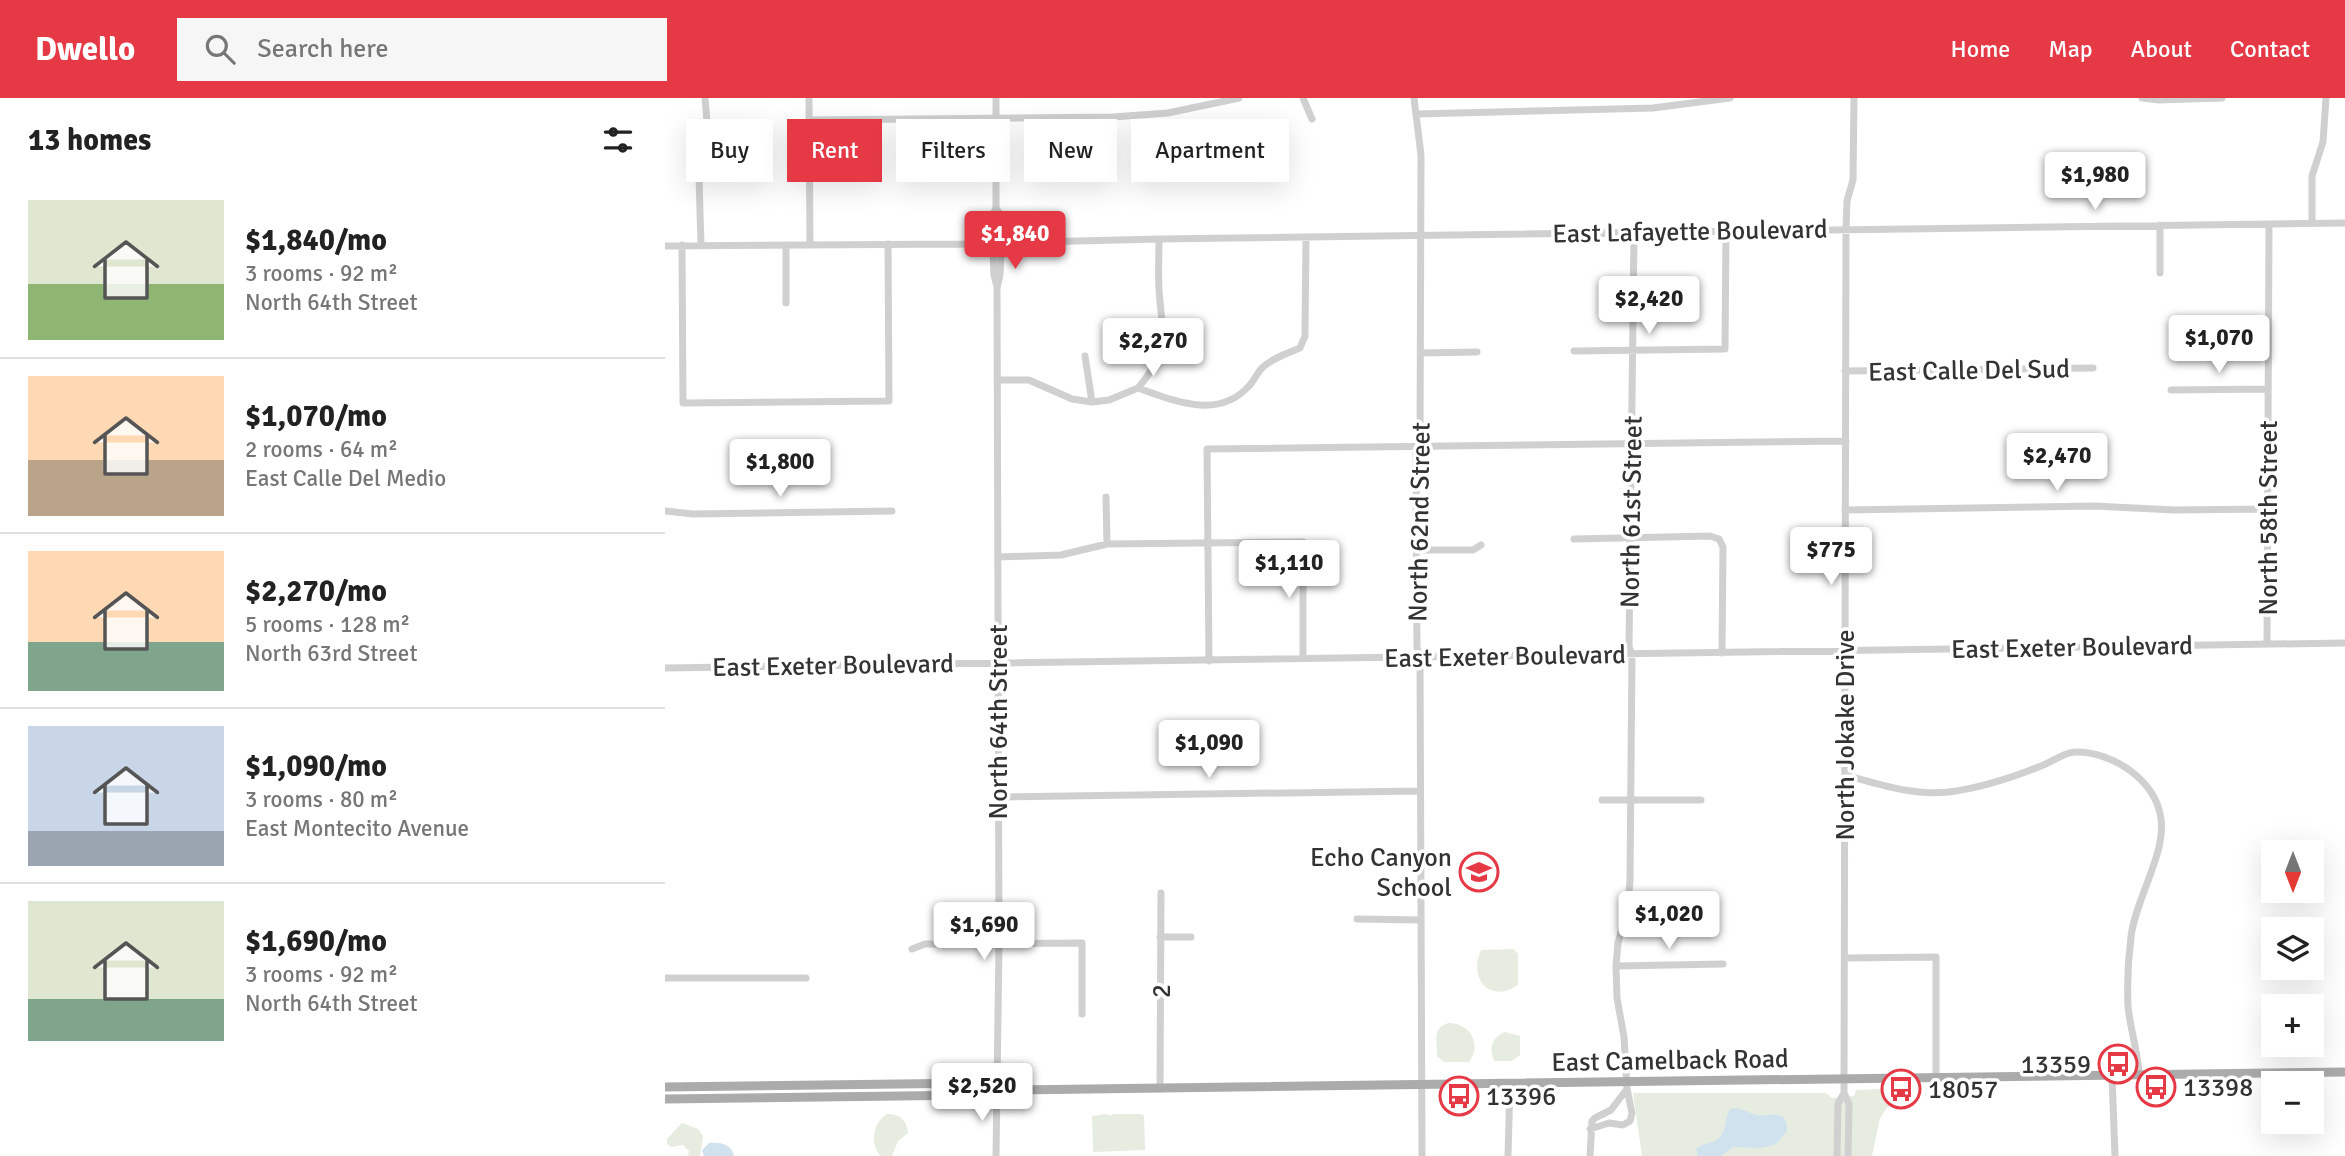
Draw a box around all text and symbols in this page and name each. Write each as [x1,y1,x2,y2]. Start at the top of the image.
search box [177,18,667,81]
text: Dwello [35,29,135,70]
icon: search [201,30,239,68]
text: Search here [257,33,388,65]
text: Home [1950,34,2010,64]
text: Map [2048,34,2093,64]
text: About [2131,34,2192,64]
text: Contact [2230,34,2310,64]
chip: Buy [686,119,773,182]
chip: Rent [787,119,882,182]
chip: Filters [896,119,1010,182]
chip: New [1024,119,1117,182]
chip: Apartment [1131,119,1289,182]
icon: filters [599,121,637,159]
text: 13 homes [28,122,151,159]
pin: $1,980 [2038,152,2152,212]
text: $1,980 [2061,160,2129,189]
pin: $1,840 [958,212,1072,271]
street label: East Lafayette Boulevard [1552,214,1828,250]
text: $1,840 [981,219,1049,248]
text: $1,840/mo [245,222,387,259]
icon: home [84,228,168,312]
text: 3 rooms · 92 m² [245,259,398,288]
pin: $2,420 [1592,276,1706,336]
text: $2,420 [1615,284,1683,313]
text: North 64th Street [245,288,418,317]
pin: $1,070 [2162,316,2276,375]
pin: $2,270 [1096,318,1210,378]
text: $1,070 [2185,323,2253,352]
text: $2,270 [1119,326,1187,355]
street label: East Calle Del Sud [1868,353,2070,389]
text: $1,070/mo [245,398,387,435]
icon: home [84,404,168,488]
street label: North 61st Street [1614,416,1650,608]
street label: North 58th Street [2253,420,2285,616]
street label: North 62nd Street [1402,422,1438,622]
pin: $2,470 [2000,434,2114,493]
text: 2 rooms · 64 m² [245,435,398,464]
pin: $1,800 [723,440,837,499]
text: $2,470 [2023,441,2091,470]
text: $1,800 [746,447,814,476]
text: East Calle Del Medio [245,464,446,493]
pin: $775 [1790,528,1872,587]
text: $775 [1806,535,1856,564]
pin: $1,110 [1232,540,1346,600]
text: $1,110 [1255,548,1323,577]
text: $2,270/mo [245,573,387,610]
icon: home [84,579,168,663]
text: 5 rooms · 128 m² [245,610,410,639]
street label: North 64th Street [983,624,1015,820]
street label: North Jokake Drive [1830,629,1862,841]
street label: East Exeter Boulevard [1951,630,2193,666]
text: North 63rd Street [245,639,417,668]
street label: East Exeter Boulevard [1384,639,1626,675]
street label: East Exeter Boulevard [712,648,954,684]
pin: $1,090 [1152,720,1266,780]
text: $1,090 [1175,728,1243,757]
text: $1,090/mo [245,748,387,785]
icon: home [84,754,168,838]
text: 3 rooms · 80 m² [245,785,398,814]
text: East Montecito Avenue [245,814,469,843]
north arrow [2261,840,2324,903]
map controls [2261,840,2324,1134]
place label: Echo Canyon School [1310,842,1452,904]
school or university icon: Echo Canyon School [1458,851,1500,893]
pin: $1,020 [1612,892,1726,951]
text: $1,020 [1635,899,1703,928]
pin: $1,690 [927,902,1041,962]
text: $1,690 [950,910,1018,939]
button: layers [2261,917,2324,980]
text: $1,690/mo [245,923,387,960]
icon: home [84,929,168,1013]
text: 3 rooms · 92 m² [245,960,398,989]
street label: 2 [1146,984,1178,998]
text: North 64th Street [245,989,418,1018]
button: + [2261,994,2324,1057]
street label: East Camelback Road [1551,1043,1789,1079]
bus stop icon: 13359 [2097,1043,2139,1085]
place label: 13359 [2021,1049,2091,1081]
pin: $2,520 [925,1063,1039,1123]
bus stop icon: 13398 [2135,1066,2177,1108]
bus stop icon: 18057 [1880,1068,1922,1110]
text: $2,520 [948,1071,1016,1100]
button: − [2261,1071,2324,1134]
place label: 13398 [2183,1072,2253,1104]
place label: 18057 [1928,1074,1998,1106]
bus stop icon: 13396 [1438,1075,1480,1117]
place label: 13396 [1486,1081,1556,1113]

